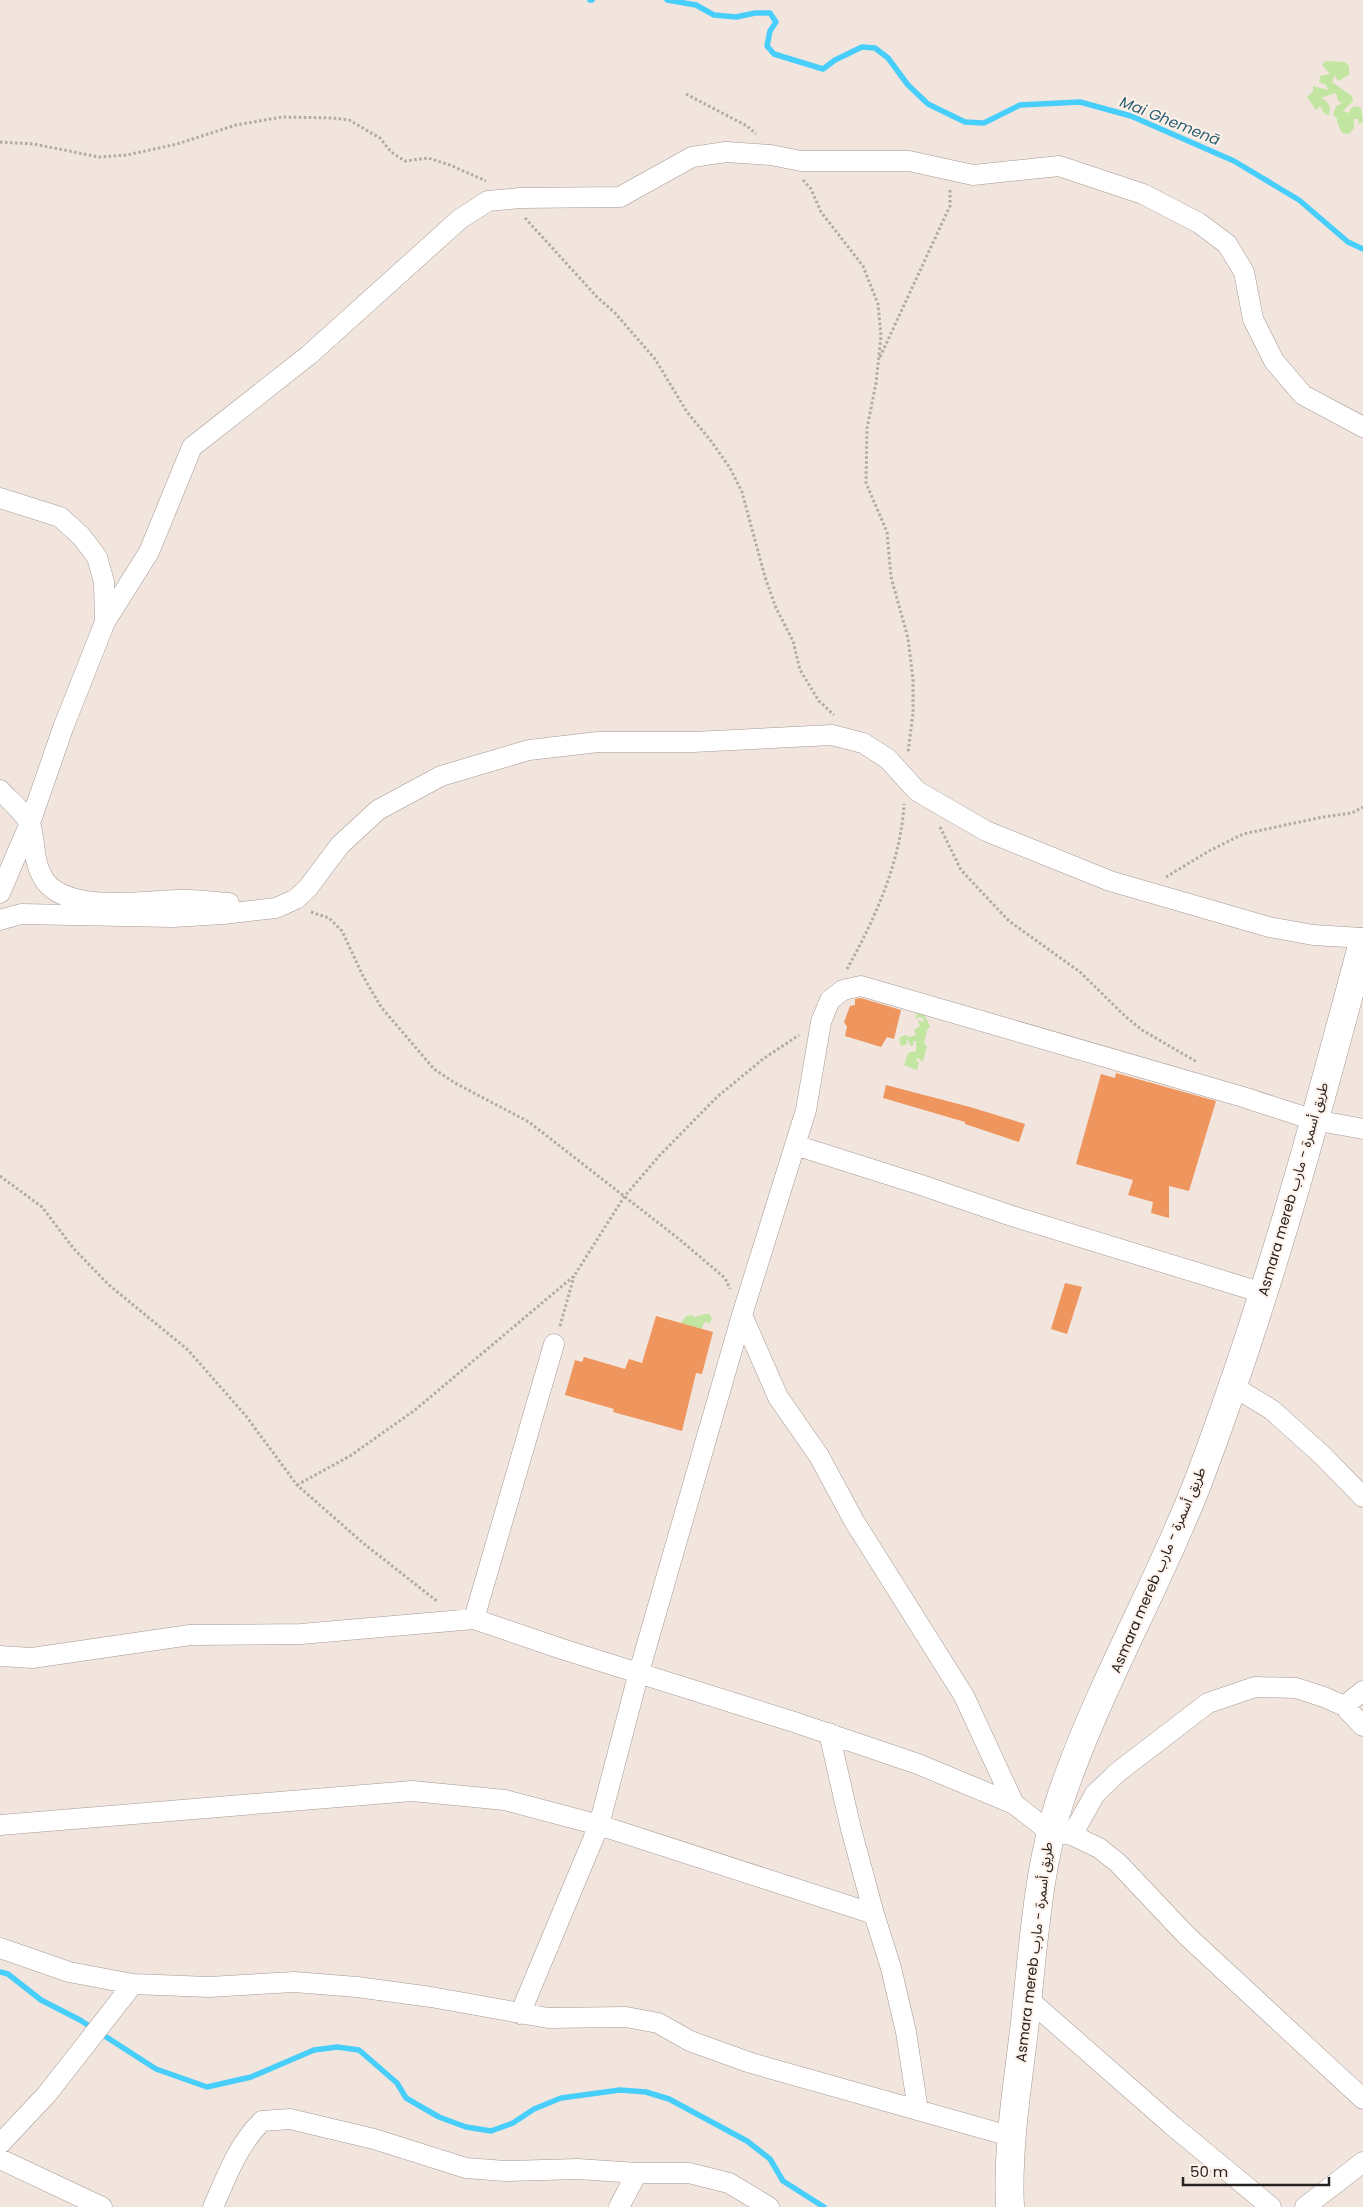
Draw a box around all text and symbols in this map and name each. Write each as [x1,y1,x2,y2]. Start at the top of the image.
water label: Mai Ghemenā [1117,91,1223,150]
street label: Asmara mereb طريق أسمرة - مارب [1253,1080,1333,1298]
street label: Asmara mereb طريق أسمرة - مارب [1105,1464,1211,1676]
street label: Asmara mereb طريق أسمرة - مارب [1011,1841,1057,2063]
scale bar [1183,2154,1329,2186]
text: 50 m [1190,2161,1228,2182]

